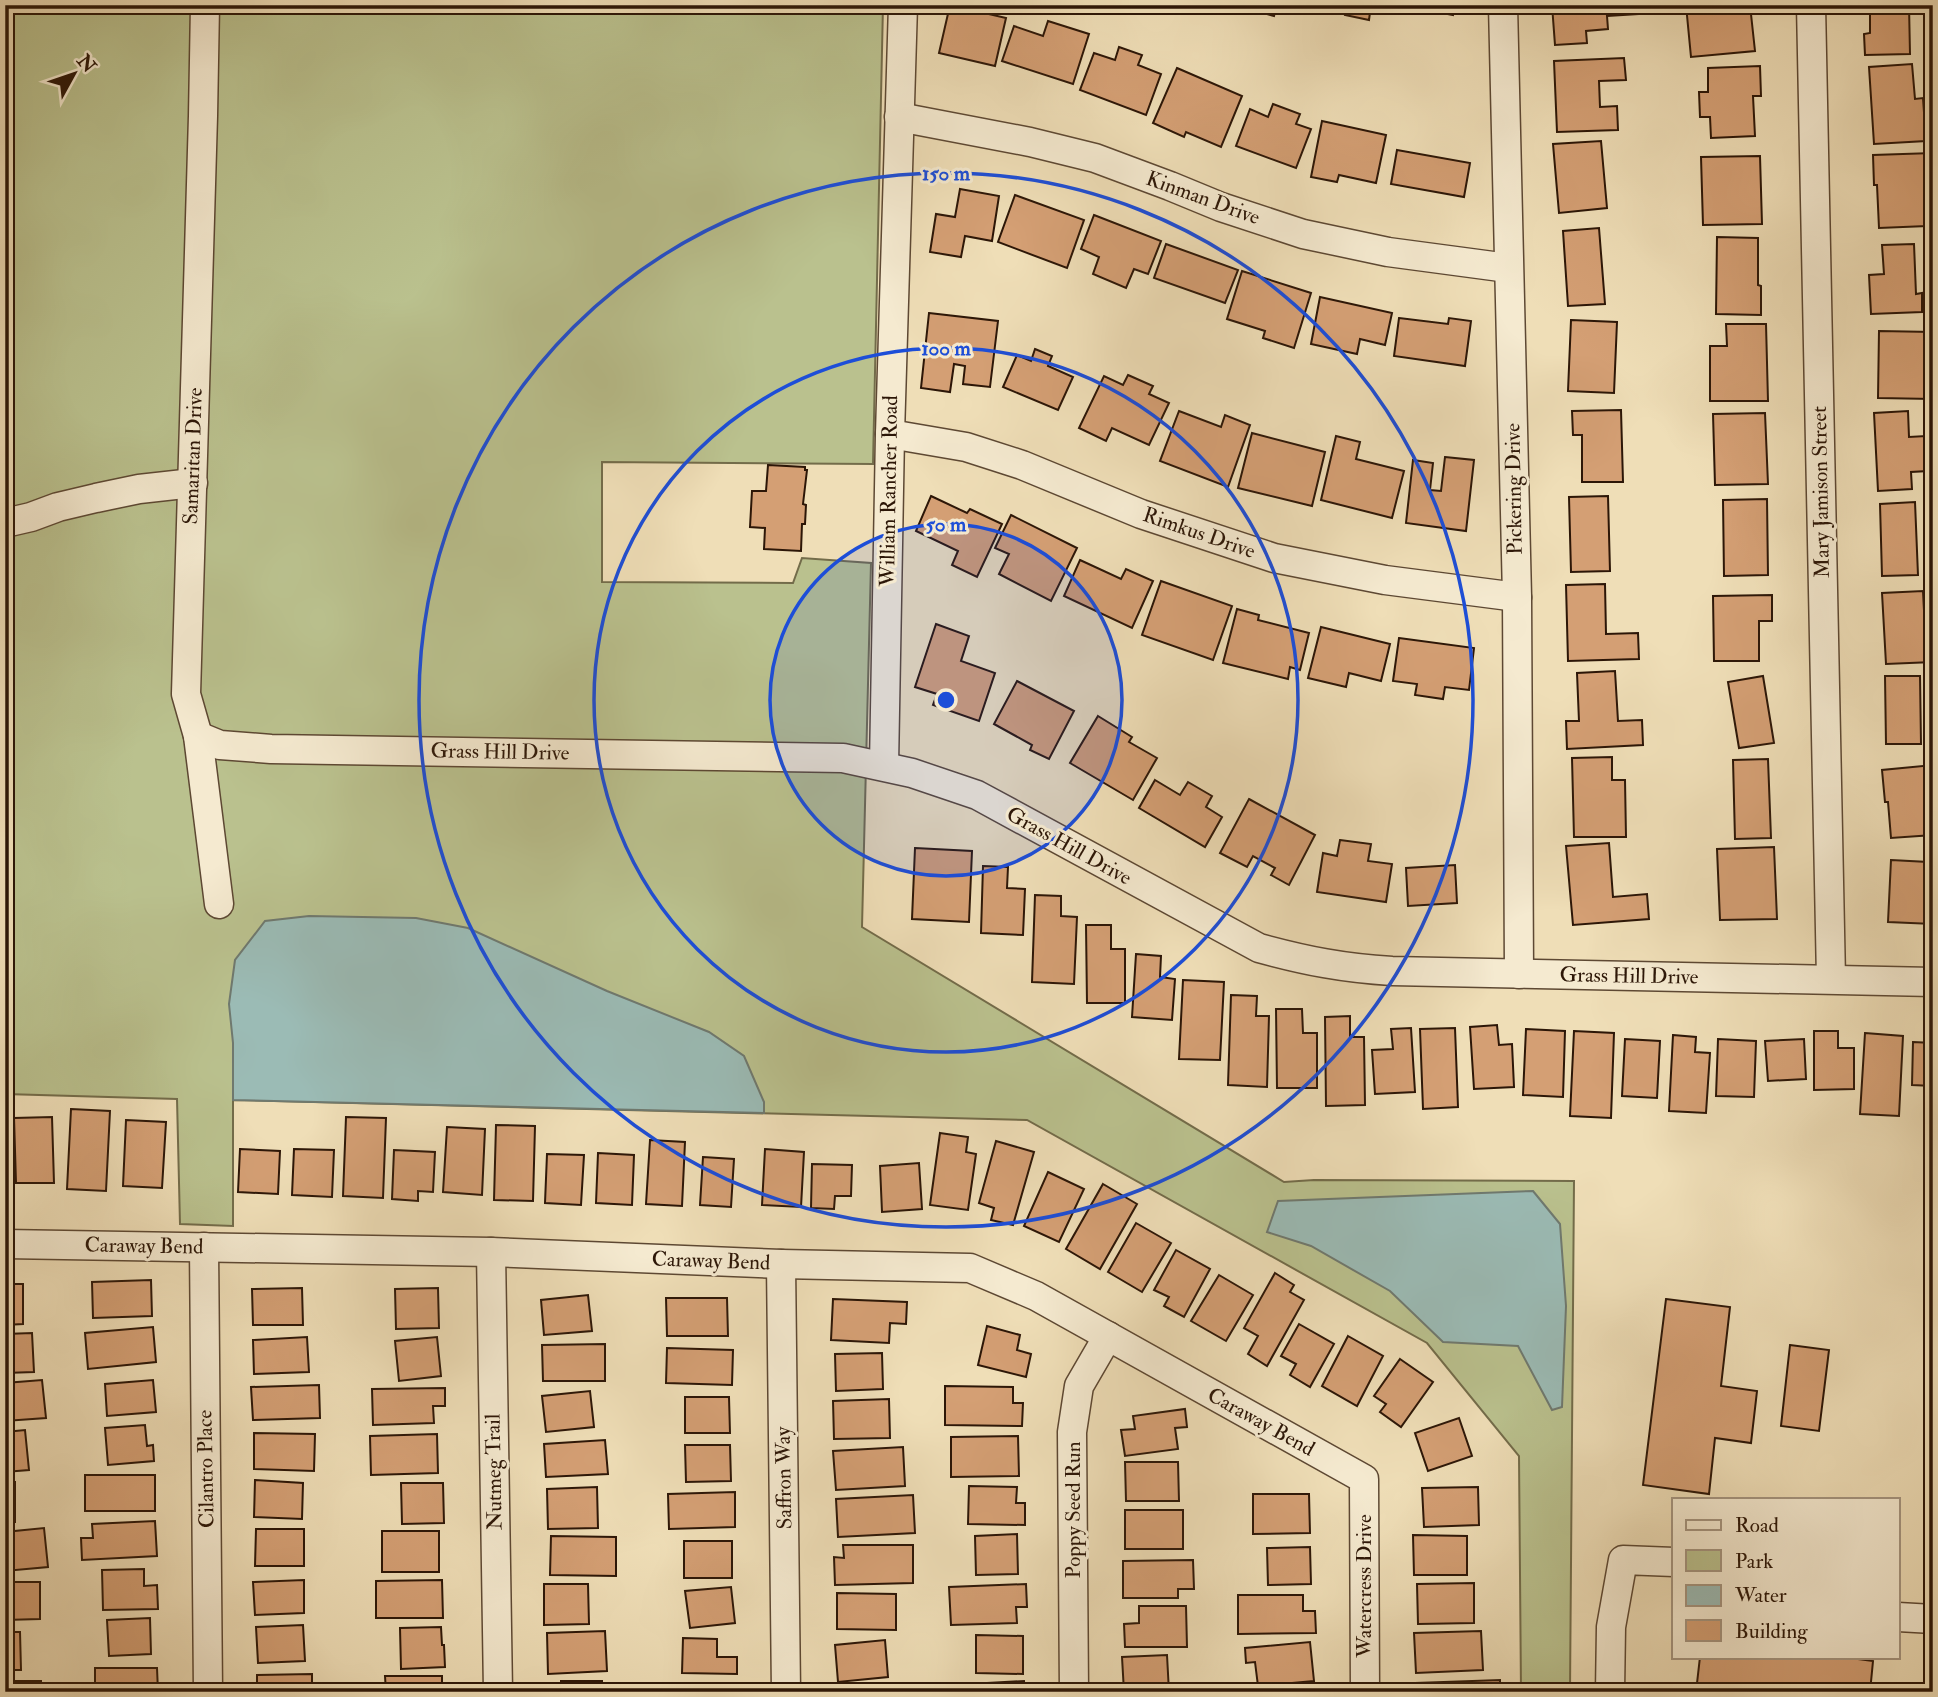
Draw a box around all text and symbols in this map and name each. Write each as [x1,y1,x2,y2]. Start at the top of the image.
north arrow [38,38,108,108]
text: N [71,49,102,79]
text: 150 m [922,160,971,187]
street label: Kinman Drive [1142,165,1264,231]
text: 100 m [921,335,972,362]
street label: Samaritan Drive [177,387,209,525]
street label: William Rancher Road [874,394,904,588]
street label: Mary Jamison Street [1806,406,1836,578]
street label: Pickering Drive [1499,423,1529,555]
street label: Rimkus Drive [1139,501,1259,565]
text: 50 m [926,511,967,538]
centre of rings [934,688,958,712]
street label: Grass Hill Drive [430,737,570,767]
street label: Grass Hill Drive [1002,801,1137,892]
street label: Grass Hill Drive [1559,961,1699,991]
street label: Caraway Bend [84,1231,204,1261]
street label: Caraway Bend [651,1245,771,1277]
street label: Caraway Bend [1203,1381,1320,1463]
street label: Cilantro Place [191,1409,221,1528]
street label: Nutmeg Trail [479,1413,509,1530]
street label: Saffron Way [770,1426,798,1530]
street label: Poppy Seed Run [1060,1441,1087,1579]
legend [1672,1498,1899,1658]
text: Road [1735,1512,1780,1539]
street label: Watercress Drive [1351,1514,1378,1659]
text: Park [1735,1548,1773,1575]
text: Water [1734,1582,1787,1609]
text: Building [1735,1618,1808,1645]

